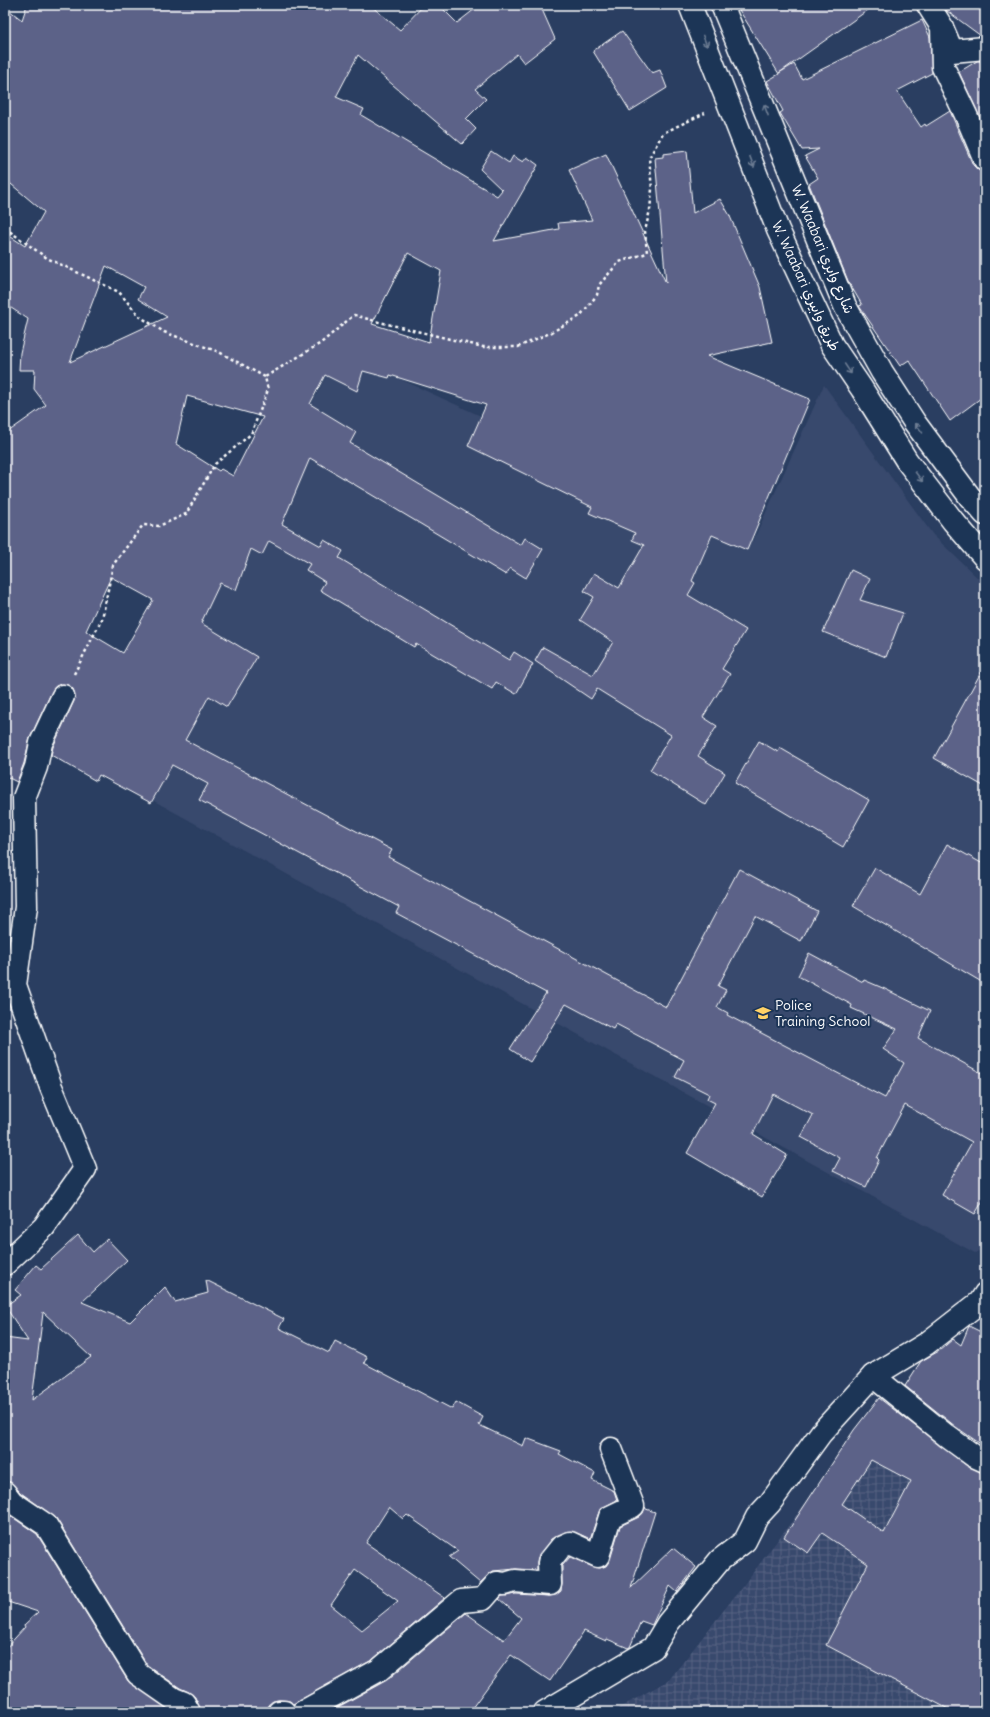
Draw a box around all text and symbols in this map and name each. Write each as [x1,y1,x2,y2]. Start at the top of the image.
one-way arrow [701,35,709,47]
one-way arrow [762,104,769,116]
one-way arrow [749,156,757,168]
street label: W. Waabari شارع وابري [786,182,858,317]
street label: W. Waabari طريق وابيري [766,218,844,355]
one-way arrow [844,363,852,374]
one-way arrow [915,423,923,434]
one-way arrow [915,472,923,483]
place label: Police Training School [775,996,870,1030]
school or university icon: Police Training School [754,1004,772,1022]

